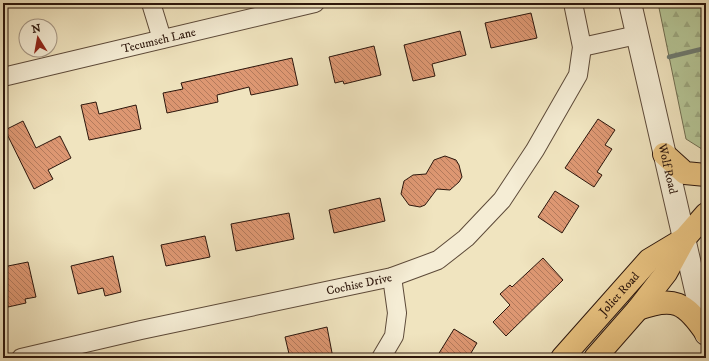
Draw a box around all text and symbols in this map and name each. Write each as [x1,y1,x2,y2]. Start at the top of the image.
north arrow [18,18,58,58]
text: N [31,21,42,37]
street label: Tecumseh Lane [120,25,197,57]
street label: Wolf Road [654,141,681,195]
street label: Joliet Road [595,269,643,320]
street label: Cochise Drive [325,270,393,299]

